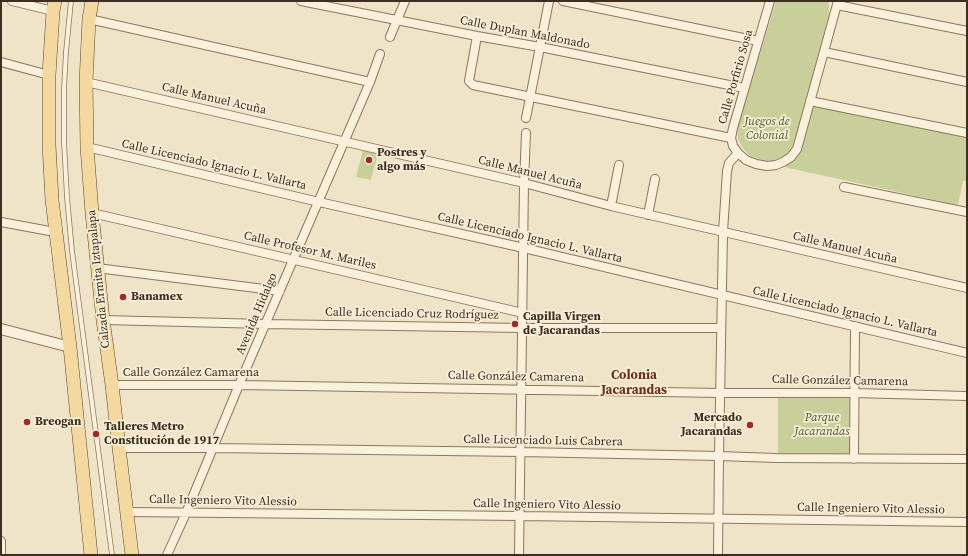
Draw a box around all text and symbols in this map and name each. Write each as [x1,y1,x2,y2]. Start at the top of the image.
street label: Calle Duplan Maldonado [459,13,591,53]
street label: Calle Porfirio Sosa [716,28,756,126]
street label: Calle Manuel Acuña [160,80,268,118]
park label: Juegos de Colonial [744,115,790,143]
street label: Calle Licenciado Ignacio L. Vallarta [120,137,308,193]
place label: Postres y algo más [377,146,427,174]
street label: Calle Manuel Acuña [476,153,584,193]
marker: Postres y algo más [364,155,374,165]
street label: Calzada Ermita Iztapalapa [85,209,113,349]
street label: Calle Licenciado Ignacio L. Vallarta [436,210,624,266]
street label: Calle Profesor M. Mariles [242,229,378,273]
street label: Calle Manuel Acuña [791,229,899,267]
street label: Avenida Hidalgo [233,271,281,357]
street label: Calle Licenciado Ignacio L. Vallarta [751,284,939,340]
place label: Banamex [131,290,183,304]
marker: Banamex [118,292,128,302]
street label: Calle Licenciado Cruz Rodríguez [325,305,499,323]
place label: Capilla Virgen de Jacarandas [523,310,601,338]
marker: Capilla Virgen de Jacarandas [510,319,520,329]
street label: Calle González Camarena [123,366,259,380]
district label: Colonia Jacarandas [601,368,667,399]
street label: Calle González Camarena [448,369,584,385]
street label: Calle González Camarena [772,373,908,389]
place label: Mercado Jacarandas [681,411,742,439]
park label: Parque Jacarandas [794,411,850,439]
place label: Breogan [35,415,81,429]
marker: Breogan [22,417,32,427]
place label: Talleres Metro Constitución de 1917 [104,420,219,448]
marker: Mercado Jacarandas [745,420,755,430]
marker: Talleres Metro Constitución de 1917 [91,429,101,439]
street label: Calle Licenciado Luis Cabrera [463,432,623,450]
street label: Calle Ingeniero Vito Alessio [149,493,297,509]
street label: Calle Ingeniero Vito Alessio [473,497,621,513]
street label: Calle Ingeniero Vito Alessio [797,501,945,517]

